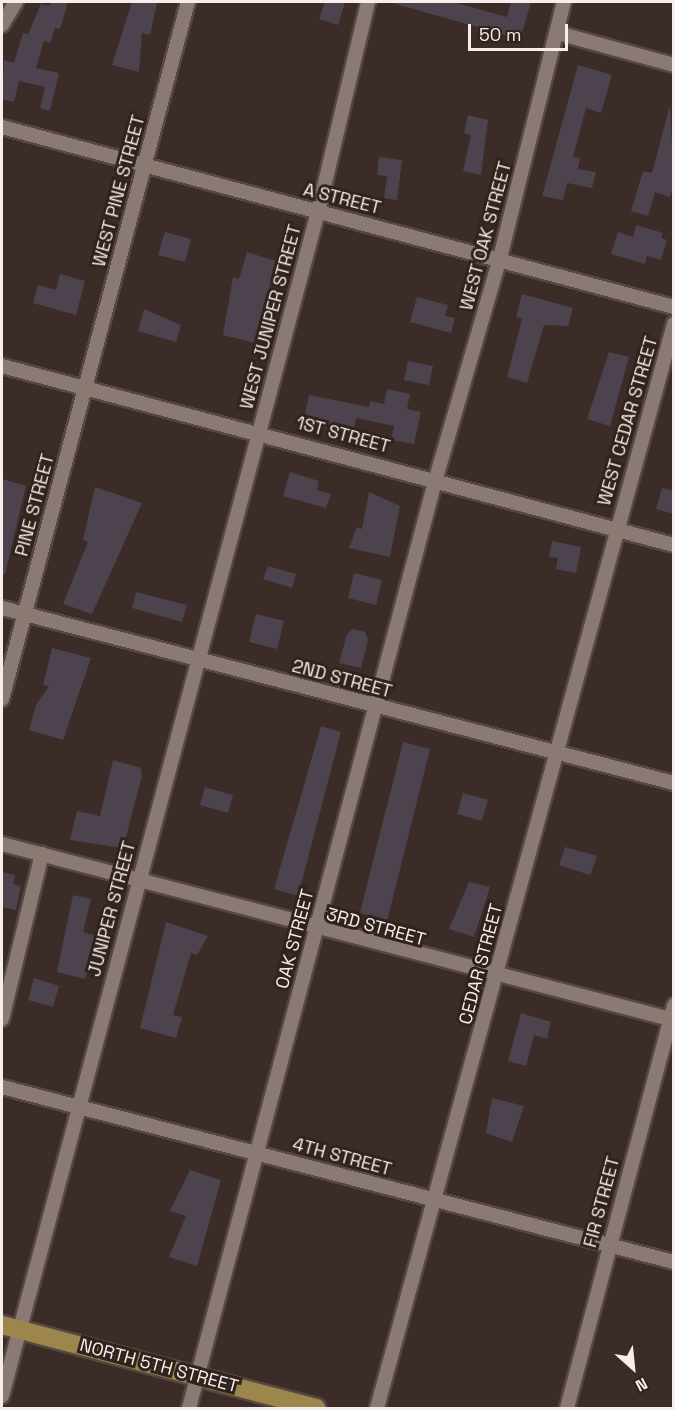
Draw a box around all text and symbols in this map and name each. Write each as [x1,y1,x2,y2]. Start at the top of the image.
scale bar [471,12,572,50]
text: 50 m [479,23,521,46]
street label: WEST PINE STREET [88,112,150,270]
street label: WEST OAK STREET [456,159,516,313]
street label: A STREET [301,179,383,219]
street label: WEST JUNIPER STREET [236,222,306,412]
street label: WEST CEDAR STREET [593,334,663,508]
street label: 1ST STREET [294,412,392,458]
street label: PINE STREET [11,451,59,559]
street label: 2ND STREET [290,655,394,703]
street label: JUNIPER STREET [84,839,140,979]
street label: OAK STREET [271,887,319,991]
street label: CEDAR STREET [455,901,507,1027]
street label: 3RD STREET [324,903,428,951]
street label: 4TH STREET [290,1133,394,1181]
street label: FIR STREET [579,1154,625,1250]
street label: NORTH 5TH STREET [77,1334,241,1398]
north arrow [603,1338,663,1398]
text: N [632,1373,651,1396]

